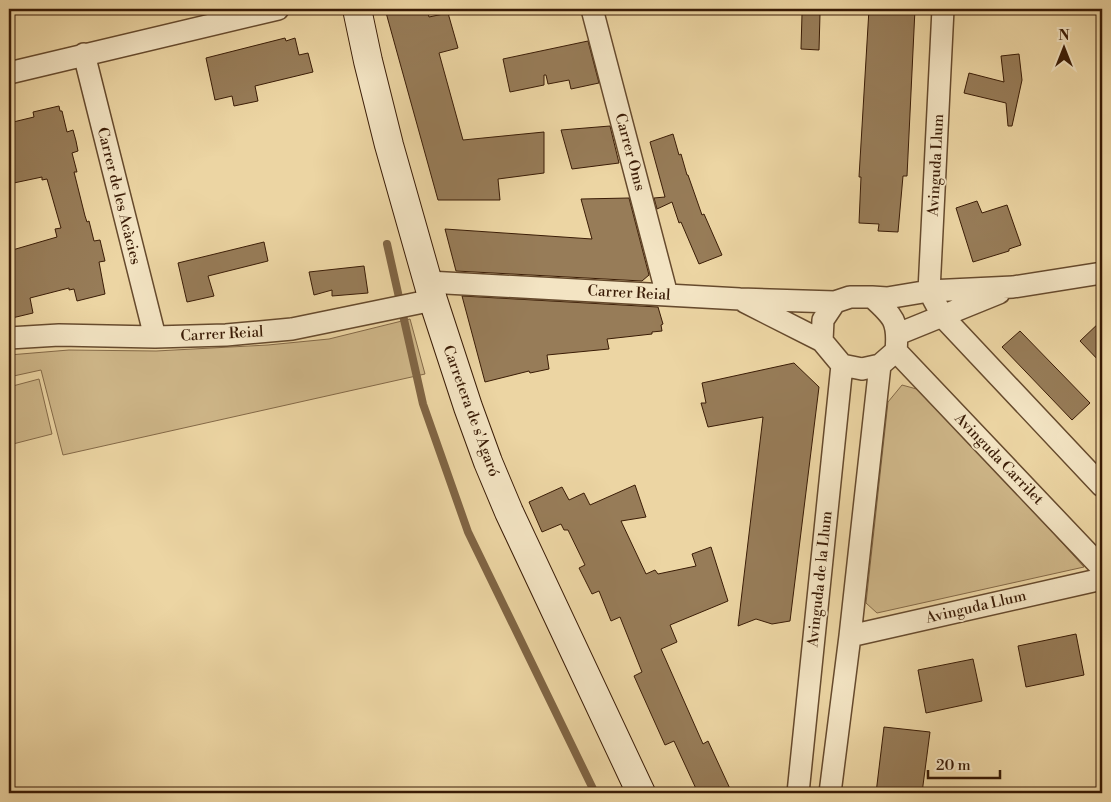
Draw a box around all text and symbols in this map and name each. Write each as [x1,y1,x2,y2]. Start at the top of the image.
north arrow [1038,22,1088,72]
text: N [1058,27,1070,45]
street label: Carrer Oms [611,111,649,193]
street label: Avinguda Llum [924,113,948,218]
street label: Carrer de les Acàcies [93,125,145,267]
street label: Carrer Reial [587,281,671,305]
street label: Carrer Reial [180,322,264,346]
street label: Carretera de s'Agaró [438,343,504,479]
street label: Avinguda Carrilet [950,408,1048,509]
street label: Avinguda de la Llum [803,510,837,649]
street label: Avinguda Llum [923,586,1028,628]
scale bar [928,747,1001,779]
text: 20 m [936,756,971,775]

